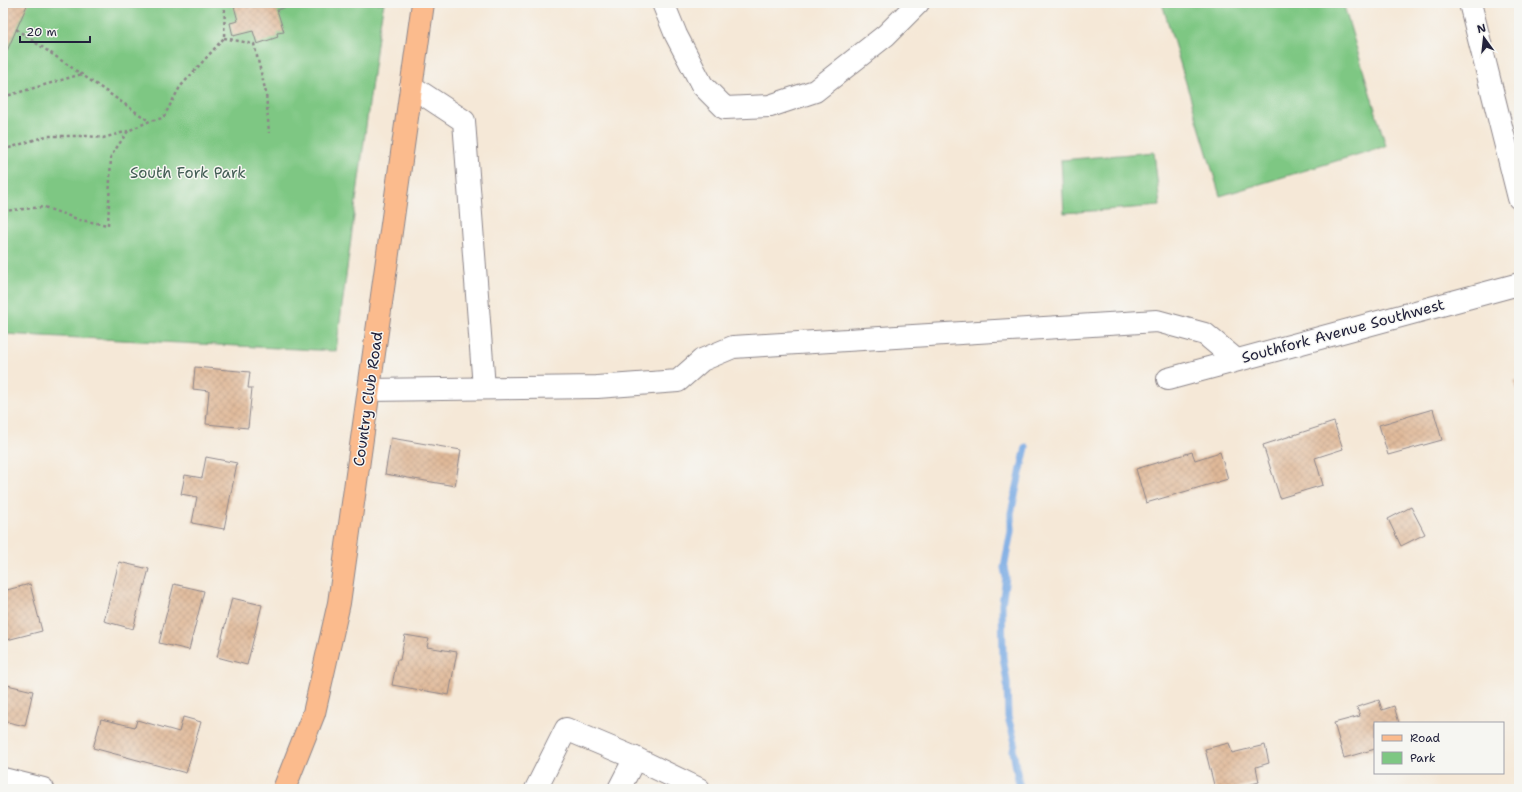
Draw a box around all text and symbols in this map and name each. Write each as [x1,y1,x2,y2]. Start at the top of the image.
scale bar [20,18,90,44]
north arrow [1464,18,1504,58]
text: N [1475,20,1488,37]
text: 20 m [26,24,57,40]
park label: South Fork Park [130,163,246,183]
street label: Southfork Avenue Southwest [1239,294,1447,368]
street label: Country Club Road [349,330,387,468]
legend [1374,722,1504,774]
text: Road [1410,730,1441,746]
text: Park [1410,750,1436,766]

